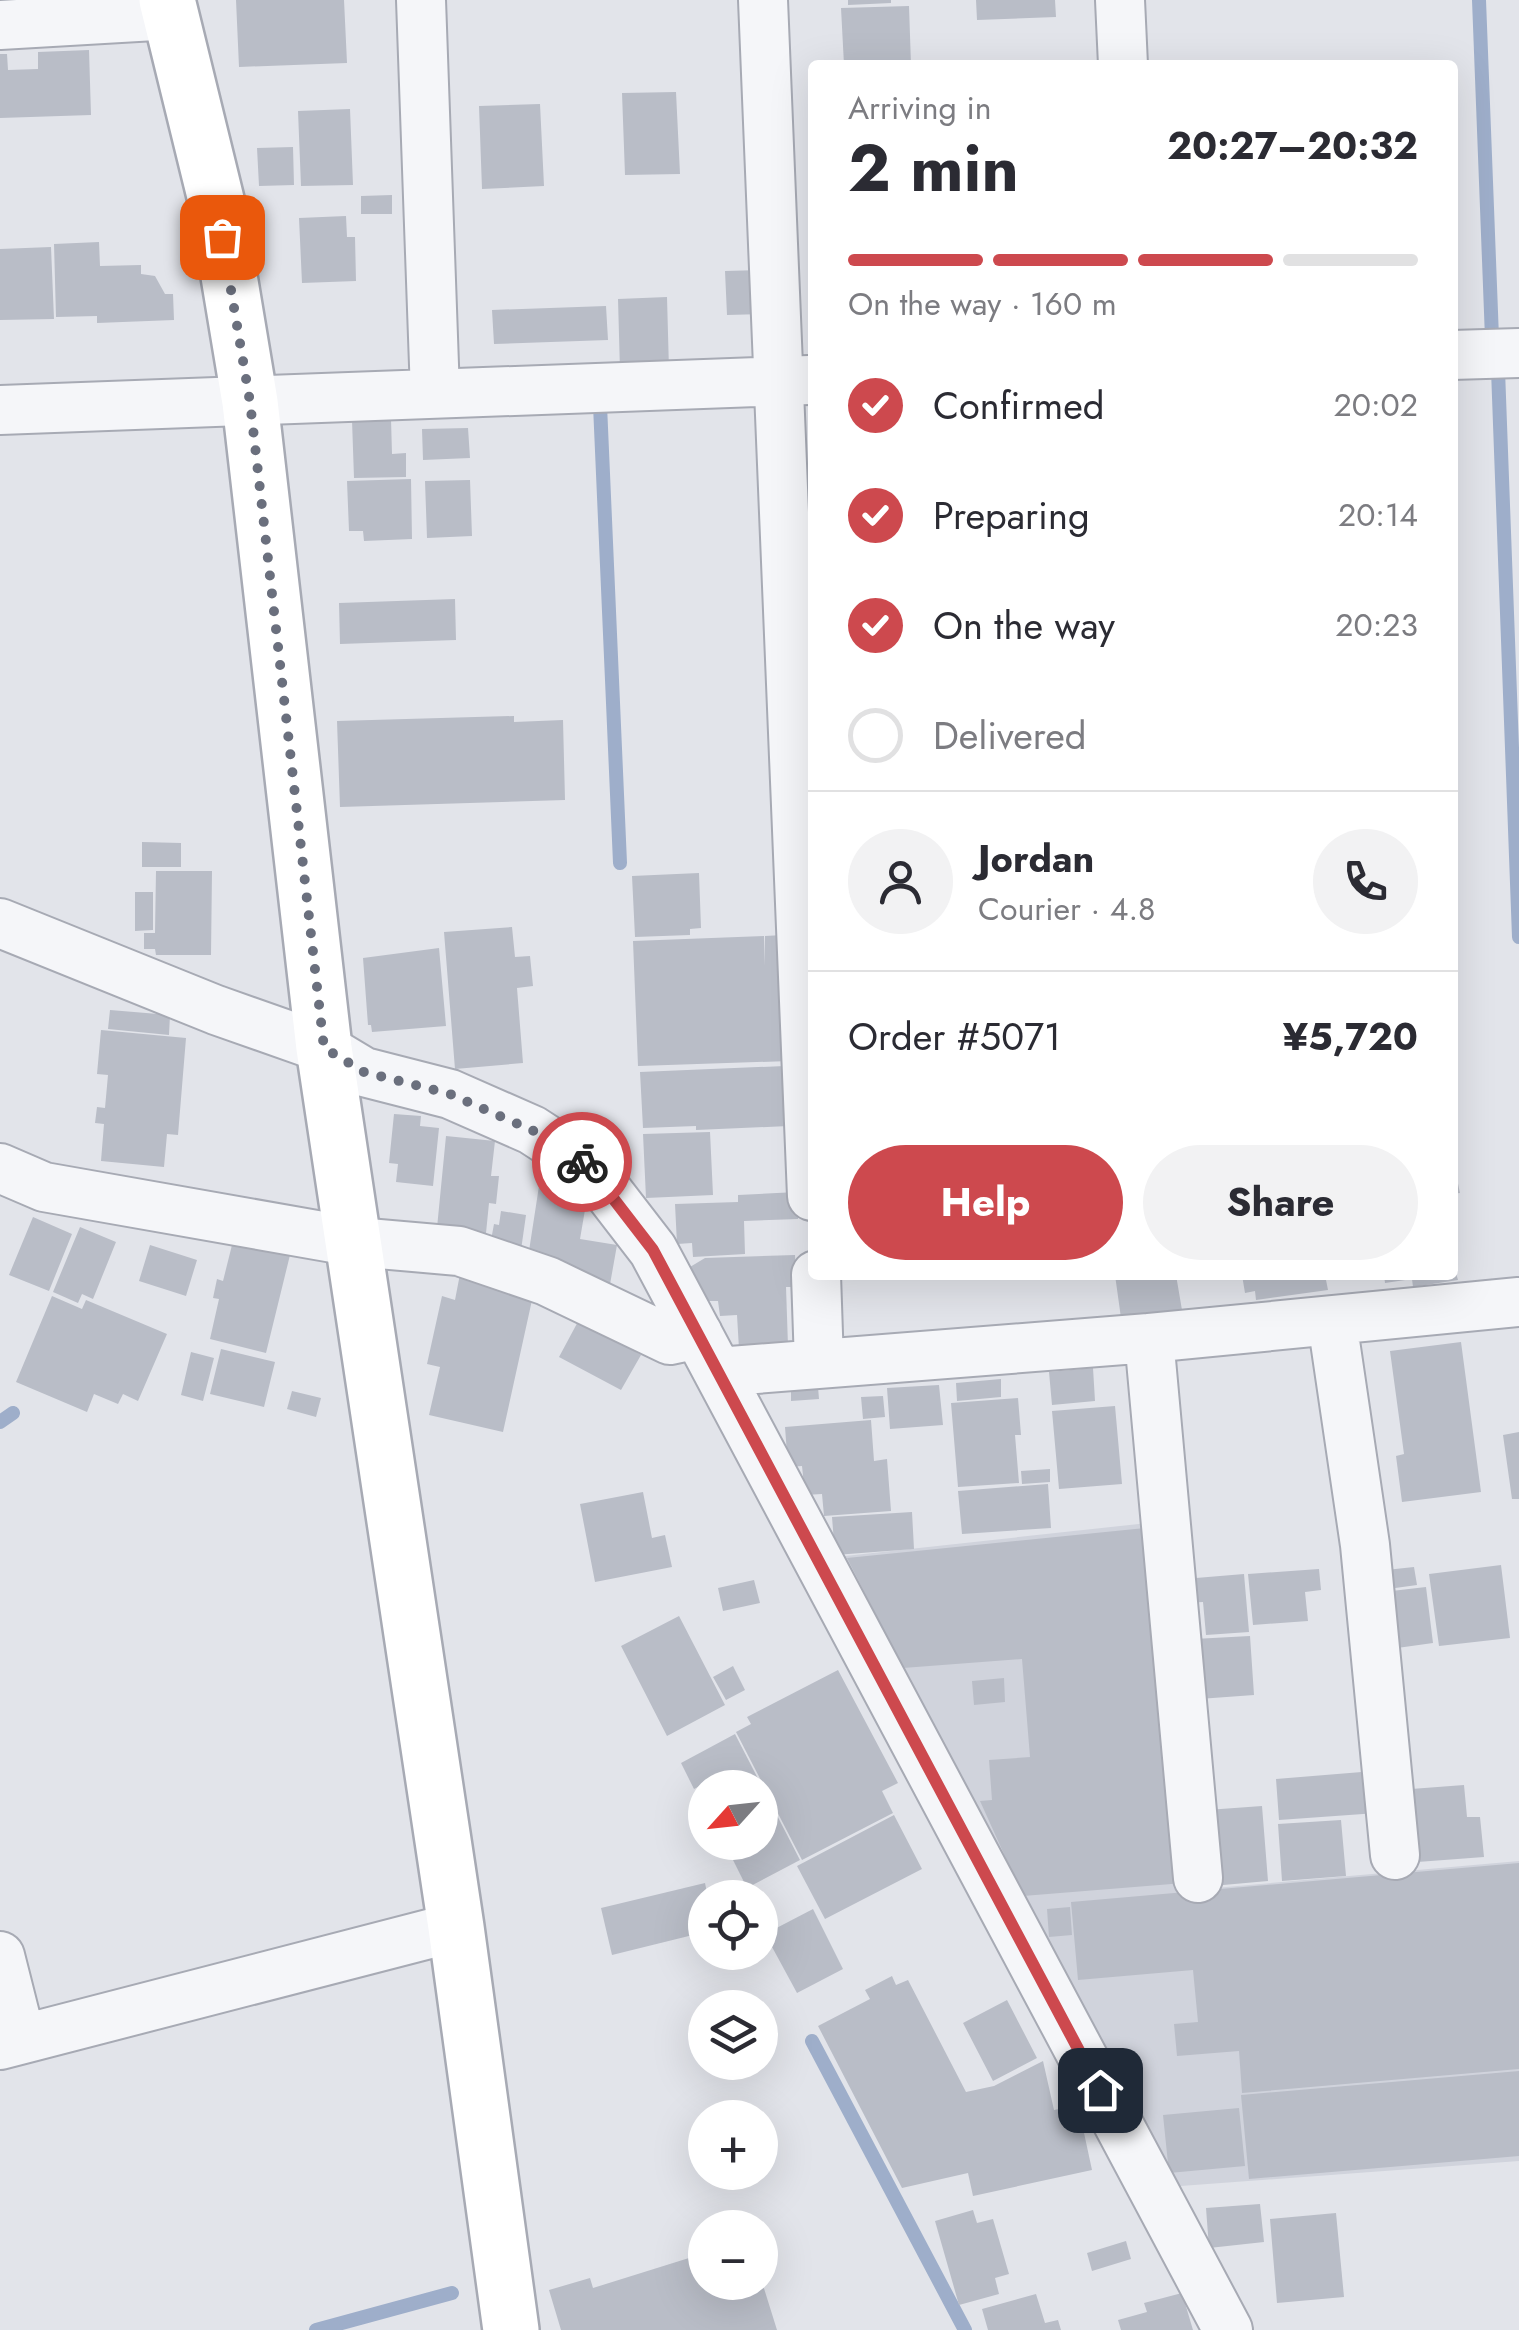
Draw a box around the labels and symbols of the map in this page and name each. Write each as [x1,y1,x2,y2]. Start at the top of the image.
pin [180,195,265,280]
courier [532,1112,632,1212]
north arrow [688,1770,778,1860]
pin [1058,2048,1143,2133]

